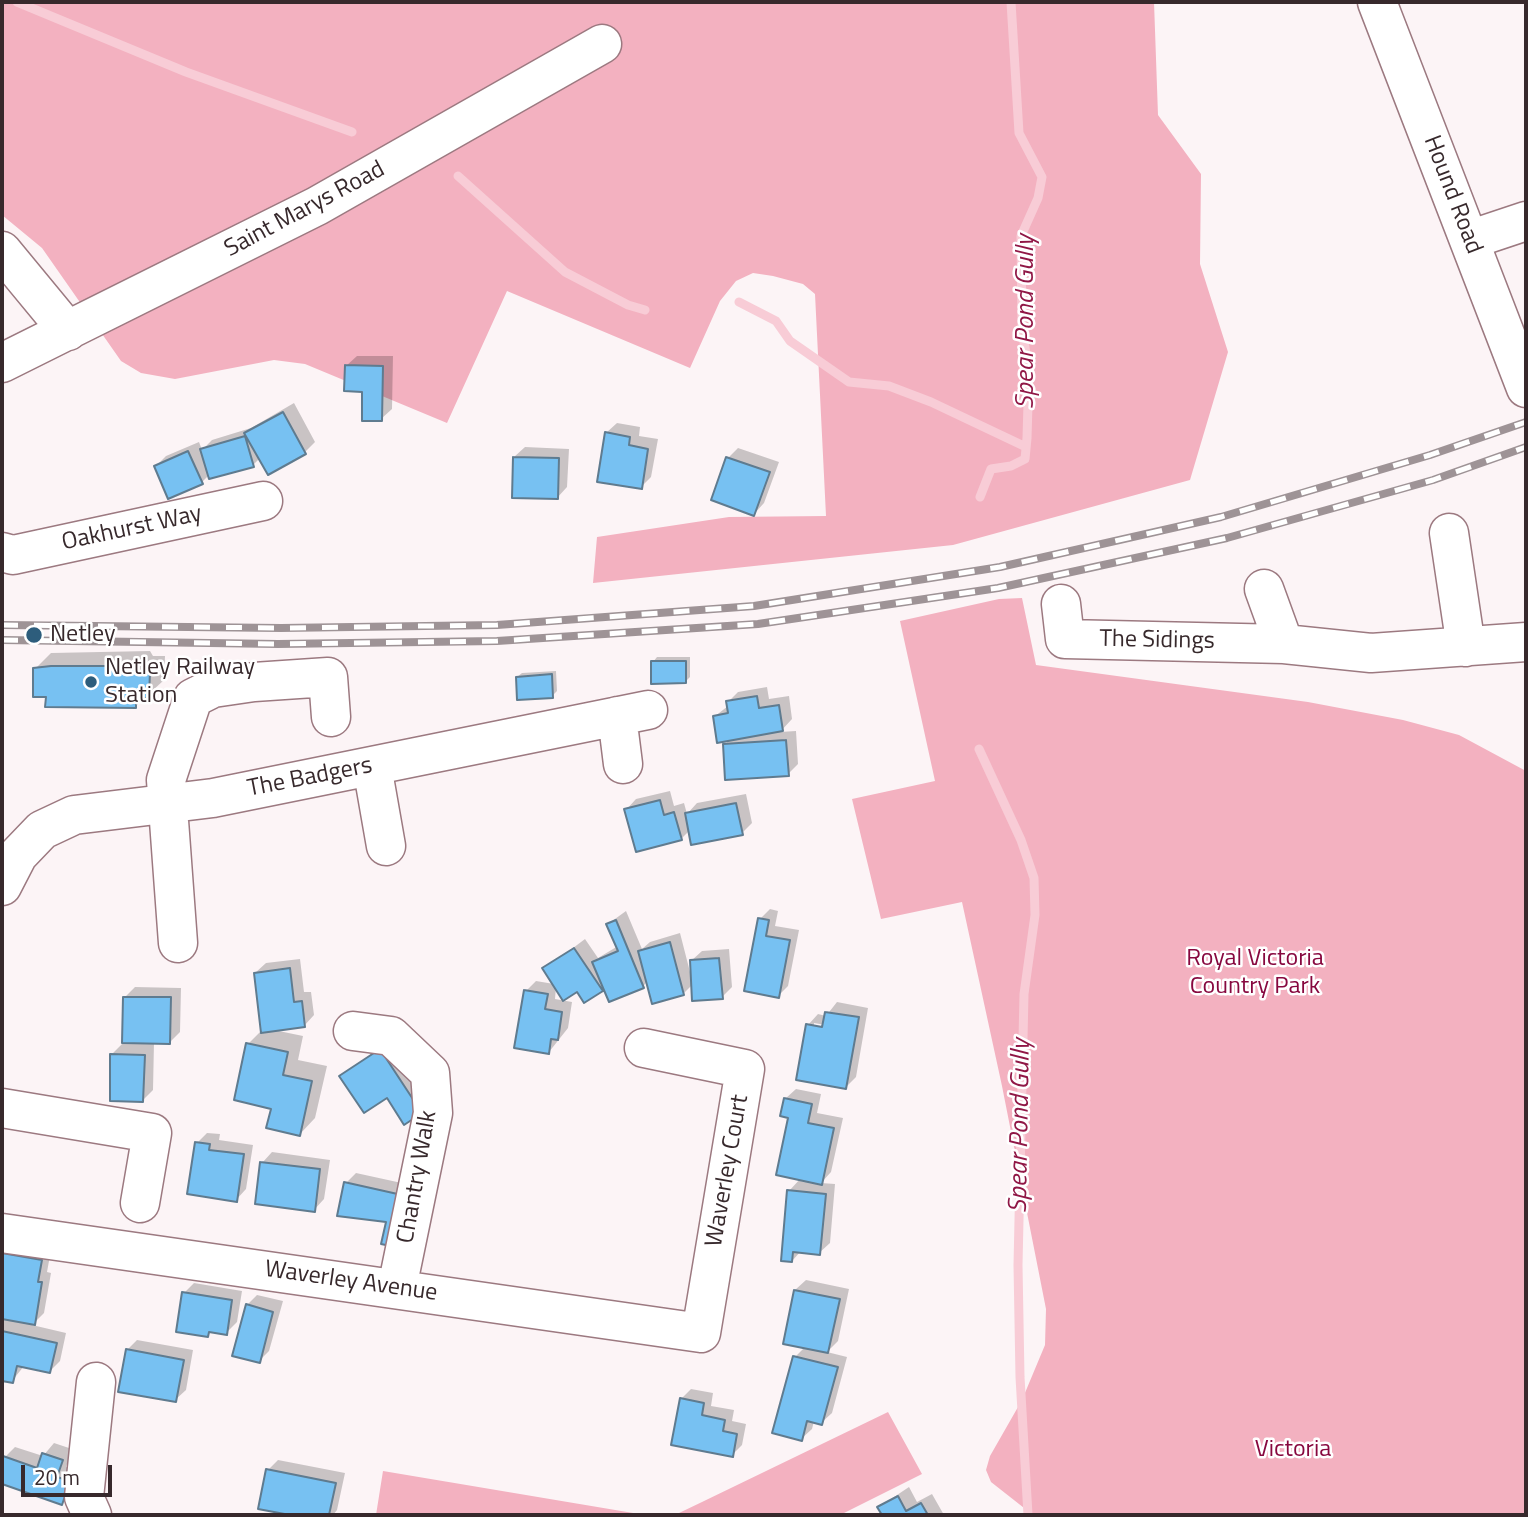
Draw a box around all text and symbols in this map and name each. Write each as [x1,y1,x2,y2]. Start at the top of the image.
street label: Hound Road [1416,132,1488,258]
street label: Saint Marys Road [220,156,390,264]
water label: Spear Pond Gully [1011,235,1043,409]
street label: Oakhurst Way [59,500,205,558]
place label: Netley [50,621,116,649]
marker: Netley [24,625,44,645]
street label: The Sidings [1099,626,1215,656]
place label: Netley Railway Station [105,654,255,710]
marker: Netley Railway Station [83,674,99,690]
street label: The Badgers [245,752,375,804]
park label: Royal Victoria Country Park [1186,945,1324,1001]
water label: Spear Pond Gully [1004,1039,1038,1213]
street label: Waverley Court [700,1093,756,1249]
street label: Chantry Walk [392,1108,444,1246]
street label: Waverley Avenue [263,1256,439,1308]
park label: Victoria [1255,1436,1331,1464]
scale bar [24,1450,116,1494]
text: 20 m [34,1461,80,1493]

